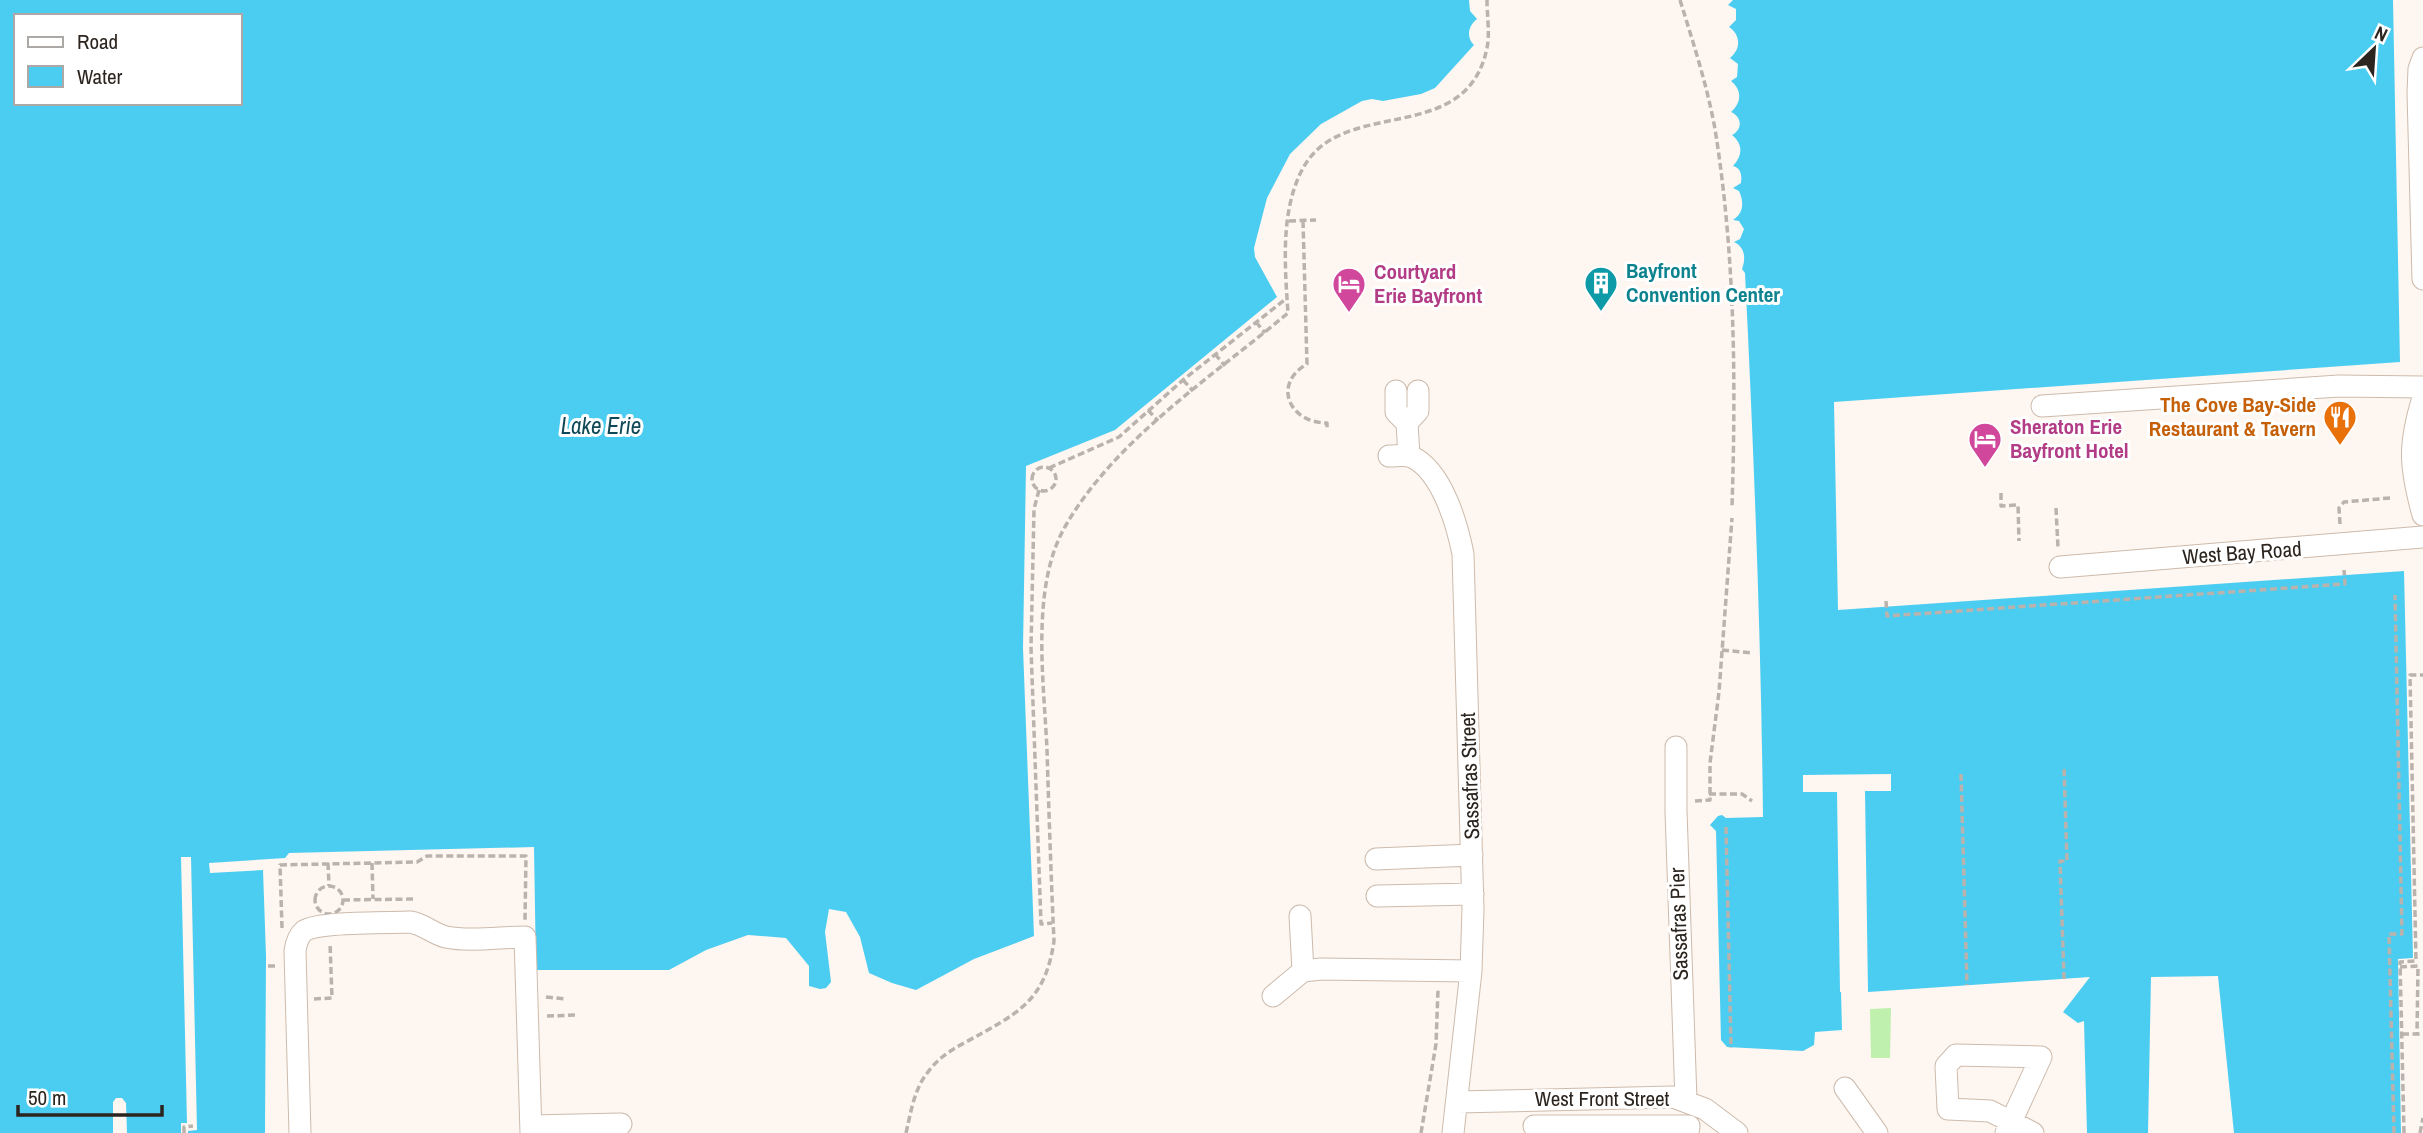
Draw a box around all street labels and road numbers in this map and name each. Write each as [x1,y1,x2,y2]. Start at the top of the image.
street label: West Bay Road [2181,534,2303,571]
street label: Sassafras Street [1453,712,1486,840]
street label: Sassafras Pier [1662,867,1695,981]
street label: West Front Street [1535,1084,1670,1113]

